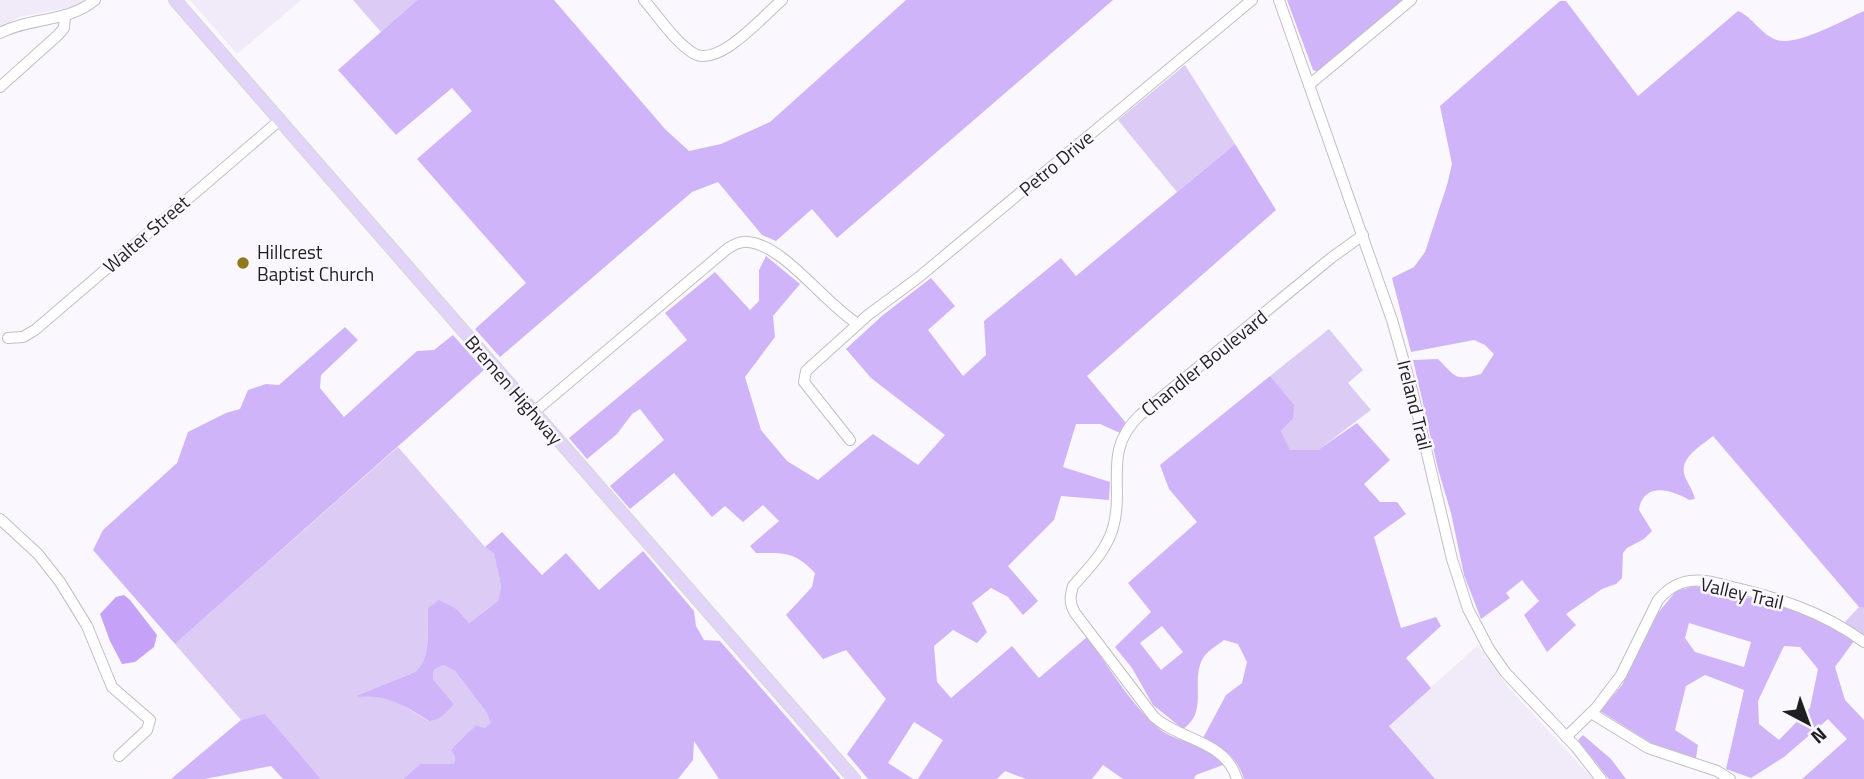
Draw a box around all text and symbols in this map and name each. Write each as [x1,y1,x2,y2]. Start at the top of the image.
street label: Petro Drive [1012,123,1099,203]
street label: Walter Street [96,188,196,279]
place label: Hillcrest Baptist Church [257,237,374,288]
marker: Hillcrest Baptist Church [235,255,251,271]
street label: Chandler Boulevard [1134,302,1273,423]
street label: Bremen Highway [458,328,570,451]
street label: Ireland Trail [1390,357,1441,453]
street label: Valley Trail [1698,569,1787,616]
north arrow [1773,688,1843,758]
text: N [1805,721,1834,751]

